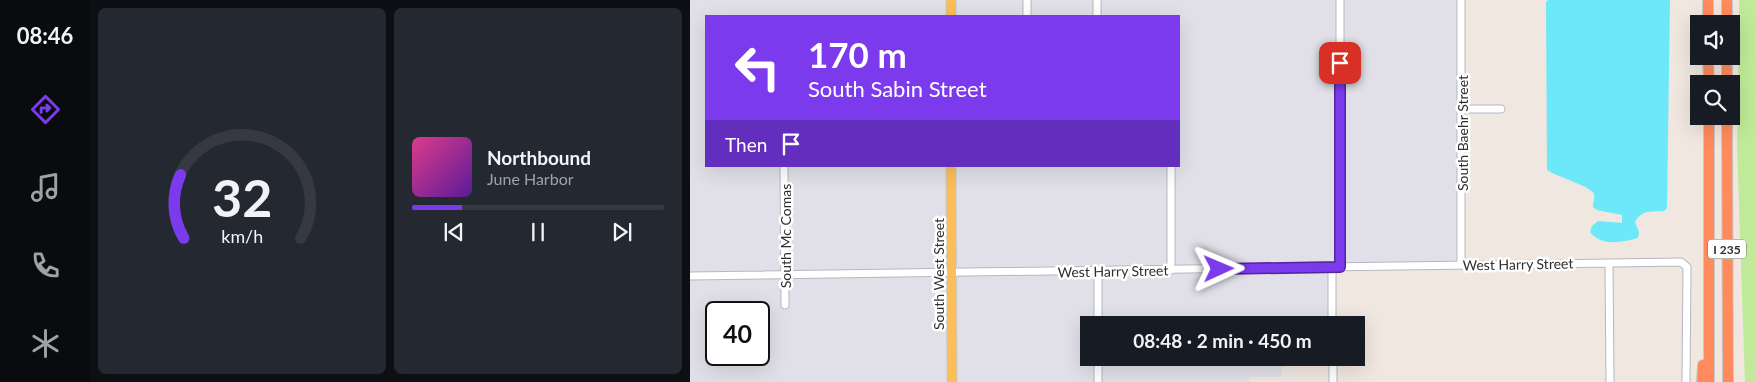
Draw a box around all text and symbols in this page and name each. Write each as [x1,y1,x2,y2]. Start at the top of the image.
map controls [1690,15,1740,125]
button: sound [1690,15,1740,65]
text: 08:46 [17,22,73,49]
text: 170 m [808,33,907,75]
icon: left [725,35,790,100]
pin [1319,42,1361,84]
icon: arrive [1326,49,1354,77]
text: South Sabin Street [808,75,987,102]
street label: South Baehr Street [1454,75,1471,191]
button: search [1690,75,1740,125]
icon: directions [28,92,63,127]
icon: arrive [777,130,805,158]
text: Then [725,133,767,156]
text: Northbound [487,146,591,169]
text: 32 [212,166,272,228]
text: June Harbor [487,169,574,188]
icon: music [28,170,63,205]
street label: South Mc Comas [777,184,794,288]
icon: previous [440,218,468,246]
icon: pause [524,218,552,246]
icon: next [608,218,636,246]
street label: South West Street [930,218,947,330]
text: km/h [221,225,263,247]
road number: I 235 [1708,240,1746,258]
position arrow [1192,242,1244,294]
icon: phone [28,248,63,283]
street label: West Harry Street [1463,255,1573,273]
street label: West Harry Street [1058,262,1168,280]
speed limit sign: 40 [705,301,770,366]
icon: climate [28,326,63,361]
text: 08:48 · 2 min · 450 m [1133,329,1312,352]

